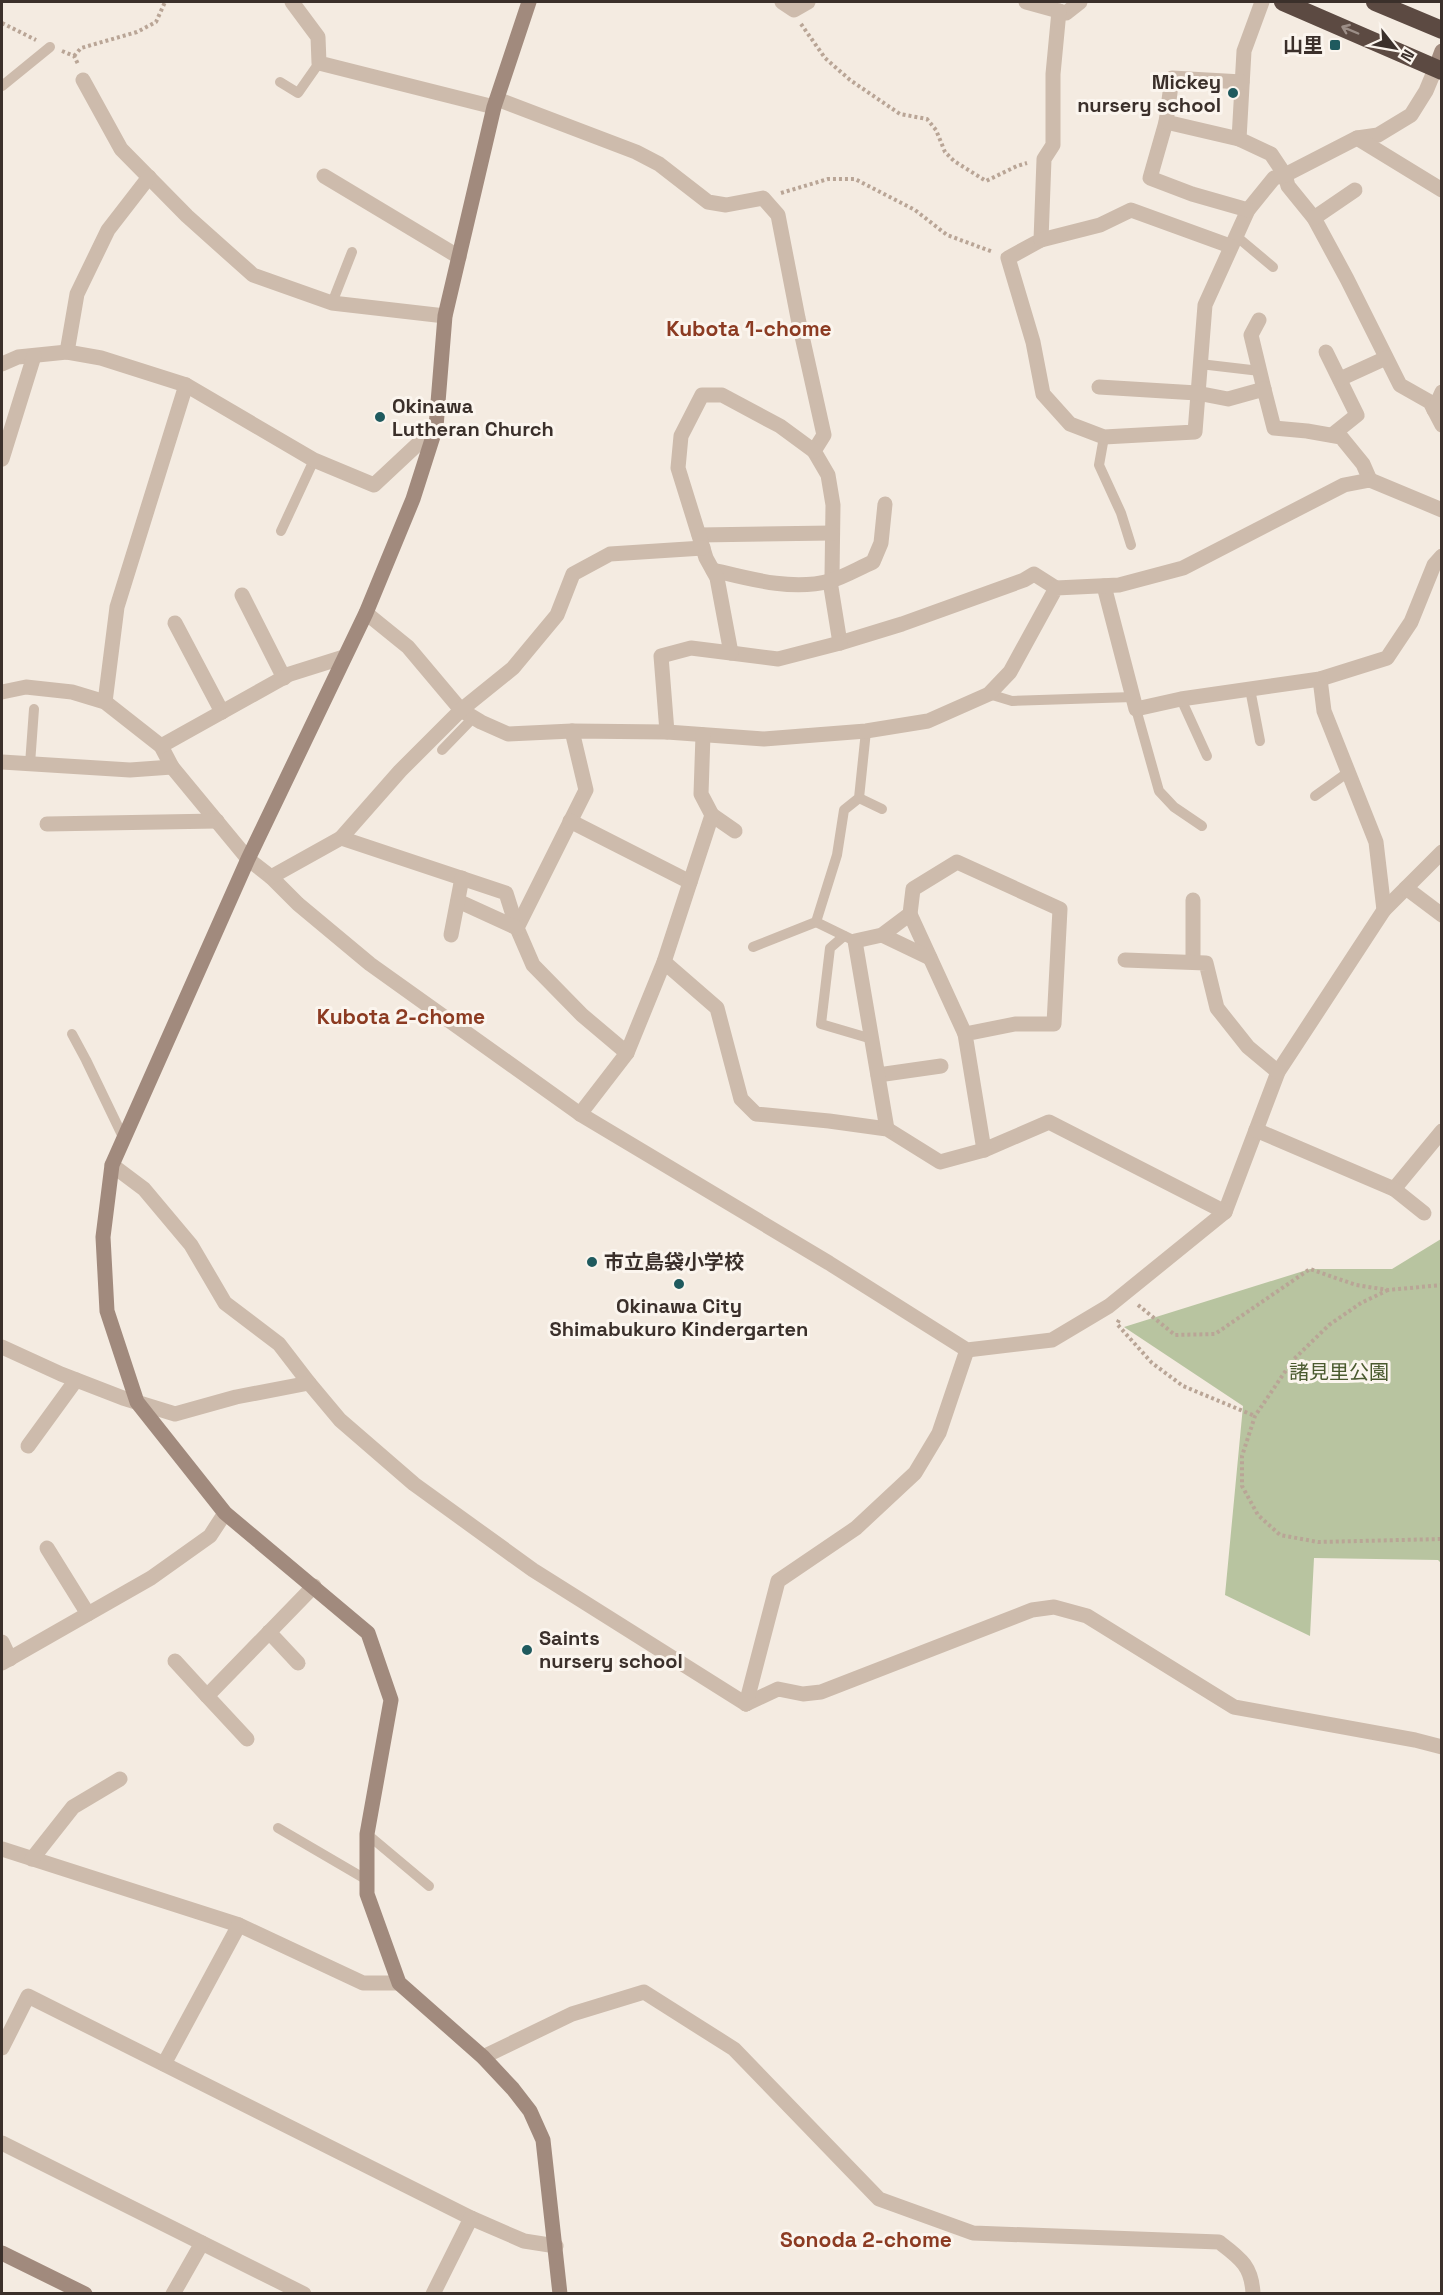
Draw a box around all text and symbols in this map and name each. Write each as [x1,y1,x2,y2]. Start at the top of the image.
north arrow [1365,18,1425,78]
one-way arrow [1341,24,1359,35]
place label: 山里 [1283,32,1323,58]
marker: 山里 [1328,38,1342,52]
text: N [1396,45,1419,65]
place label: Mickey nursery school [1077,69,1221,118]
marker: Mickey nursery school [1226,86,1240,100]
district label: Kubota 1-chome [666,315,832,342]
place label: Okinawa Lutheran Church [392,393,554,442]
marker: Okinawa Lutheran Church [373,410,387,424]
district label: Kubota 2-chome [317,1003,485,1030]
place label: 市立島袋小学校 [604,1249,744,1275]
marker: 市立島袋小学校 [585,1255,599,1269]
marker: Okinawa City Shimabukuro Kindergarten [672,1277,686,1291]
place label: Okinawa City Shimabukuro Kindergarten [550,1293,808,1342]
park label: 諸見里公園 [1289,1359,1389,1385]
place label: Saints nursery school [539,1625,683,1674]
marker: Saints nursery school [520,1643,534,1657]
district label: Sonoda 2-chome [780,2226,952,2253]

